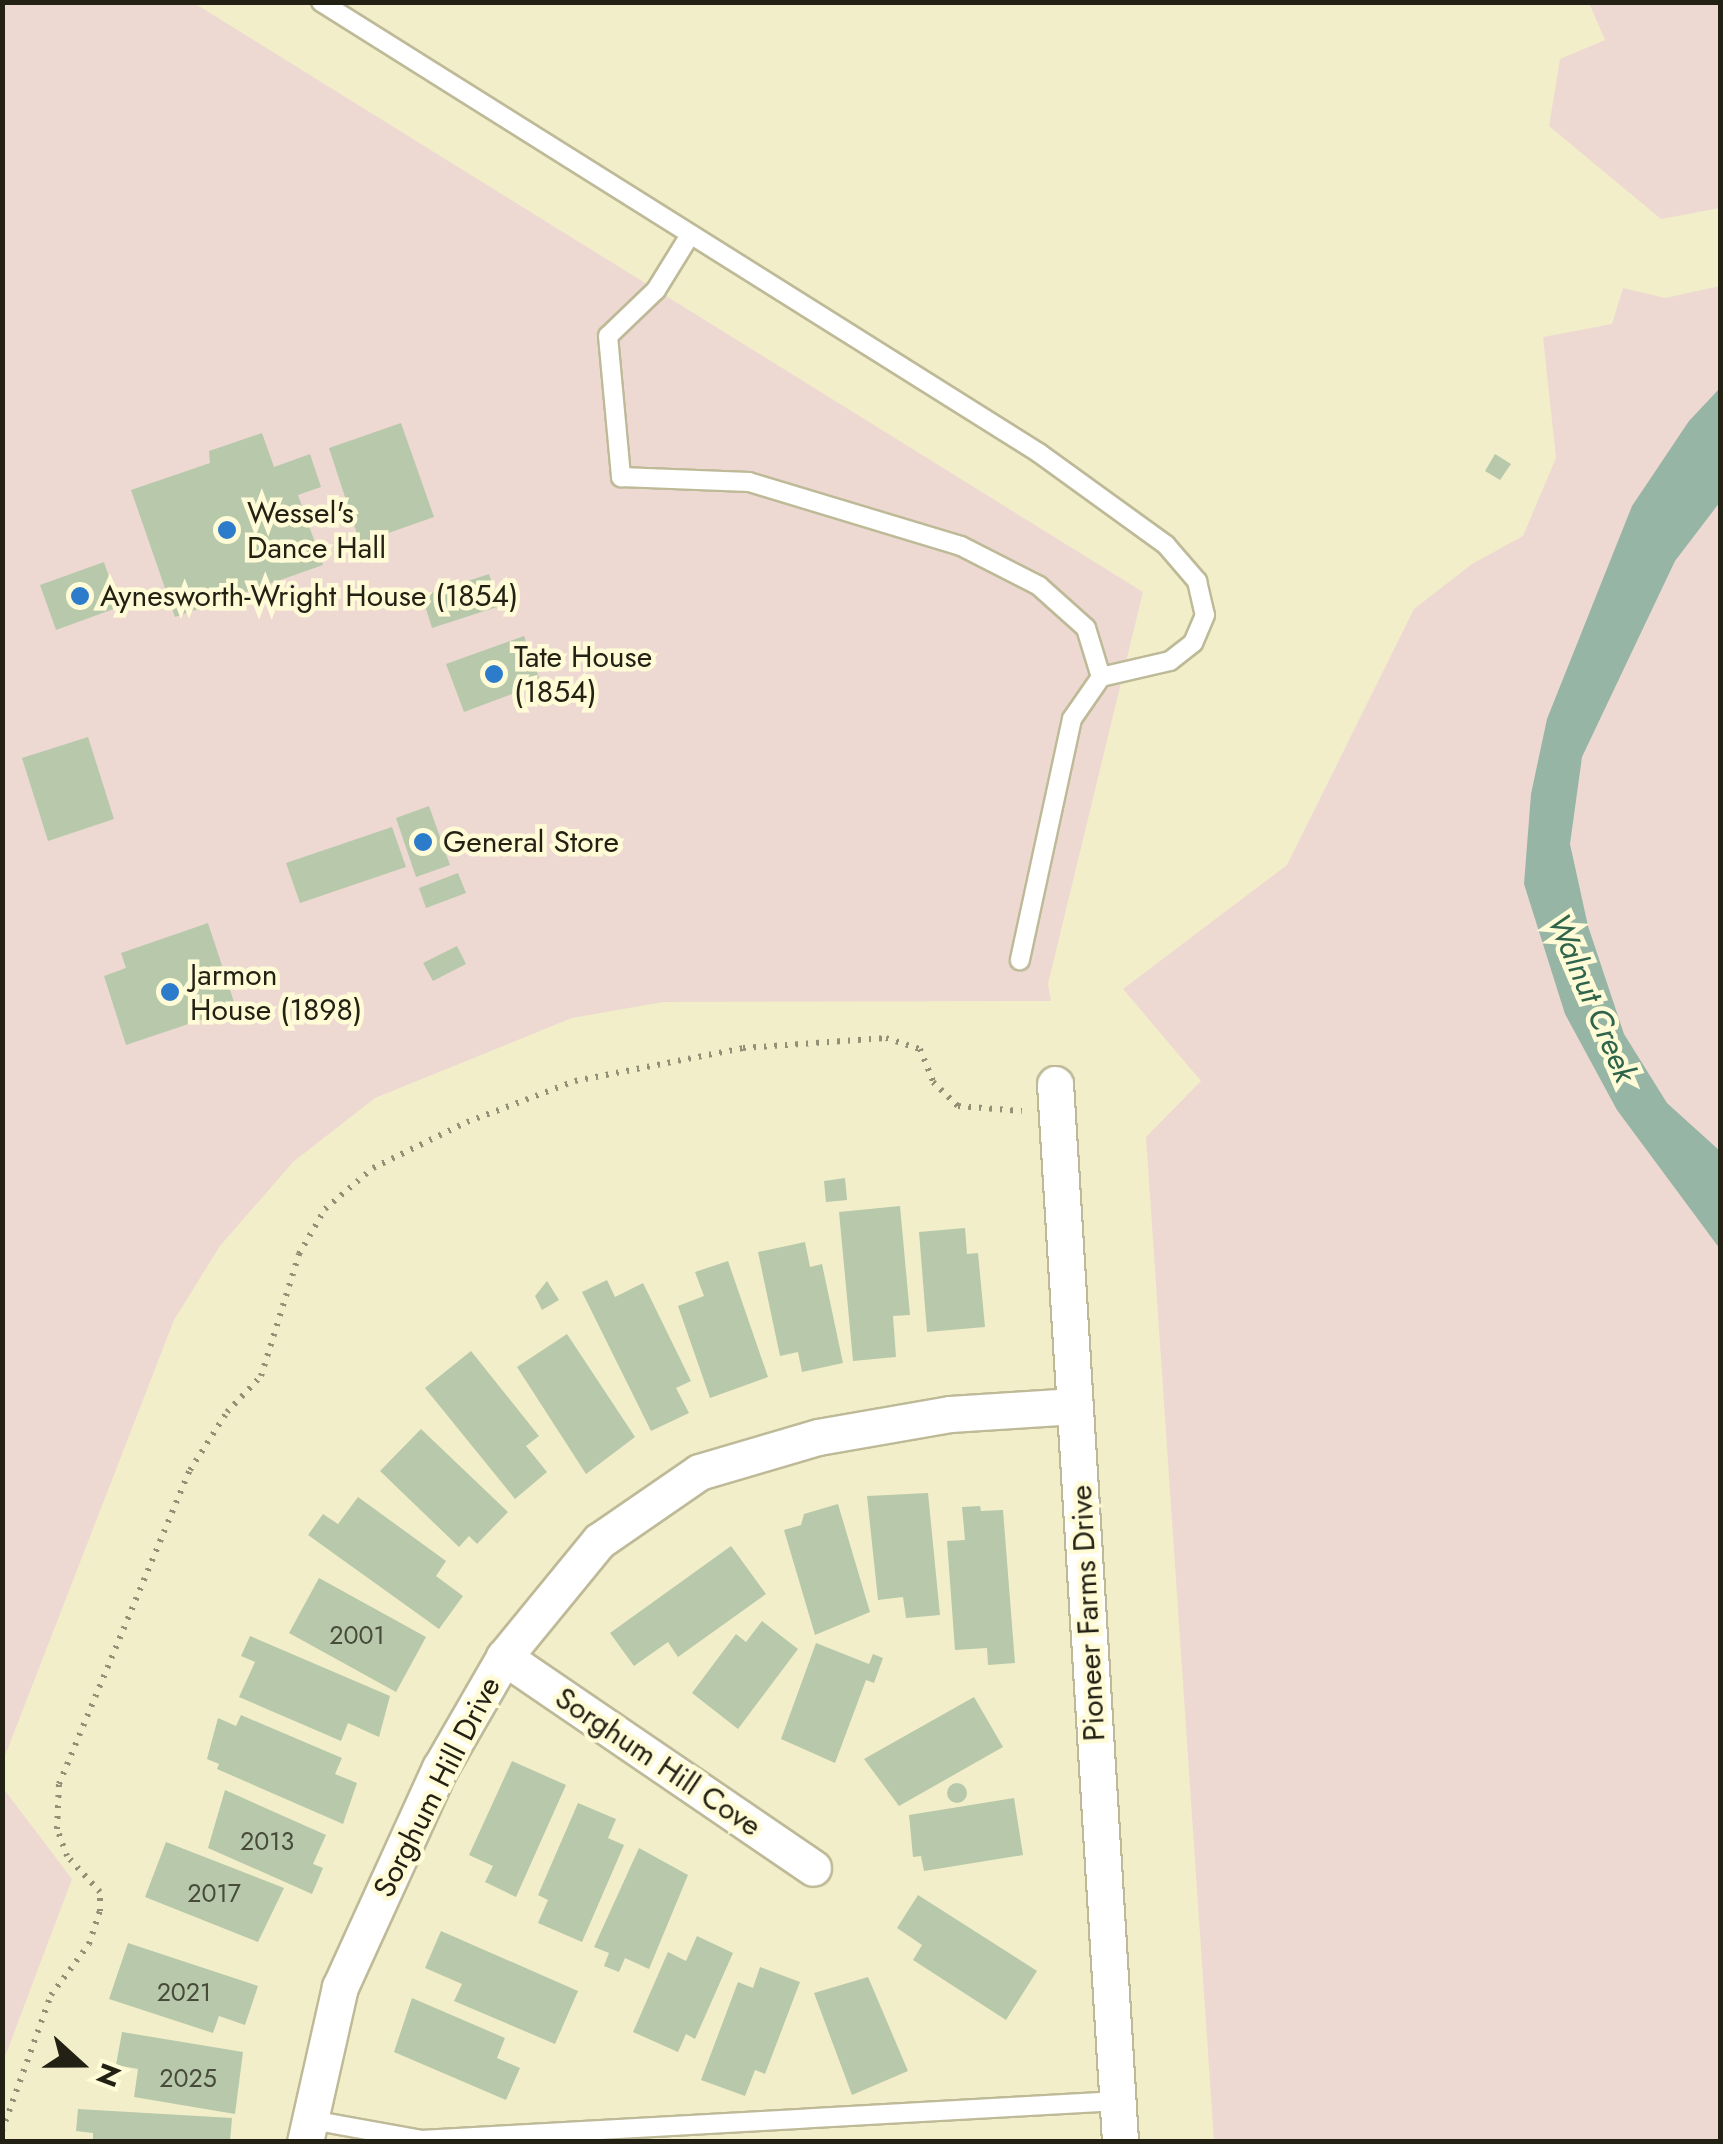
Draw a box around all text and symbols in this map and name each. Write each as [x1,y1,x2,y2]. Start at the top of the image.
place label: Wessel's Dance Hall [247,495,386,566]
marker: Wessel's Dance Hall [216,519,238,541]
place label: Aynesworth-Wright House (1854) [100,578,518,614]
marker: Aynesworth-Wright House (1854) [69,585,91,607]
place label: Tate House (1854) [514,639,652,710]
marker: Tate House (1854) [483,663,505,685]
place label: General Store [443,824,619,860]
marker: General Store [412,831,434,853]
water label: Walnut Creek [1539,908,1645,1088]
place label: Jarmon House (1898) [190,957,362,1028]
marker: Jarmon House (1898) [159,981,181,1003]
street label: Pioneer Farms Drive [1063,1484,1113,1742]
house number: 2001 [329,1620,385,1650]
street label: Sorghum Hill Drive [366,1671,508,1903]
street label: Sorghum Hill Cove [548,1680,768,1844]
house number: 2013 [240,1826,294,1856]
house number: 2017 [187,1878,241,1908]
house number: 2021 [157,1977,211,2007]
north arrow [30,2014,130,2114]
text: N [85,2057,132,2093]
house number: 2025 [159,2063,217,2093]

